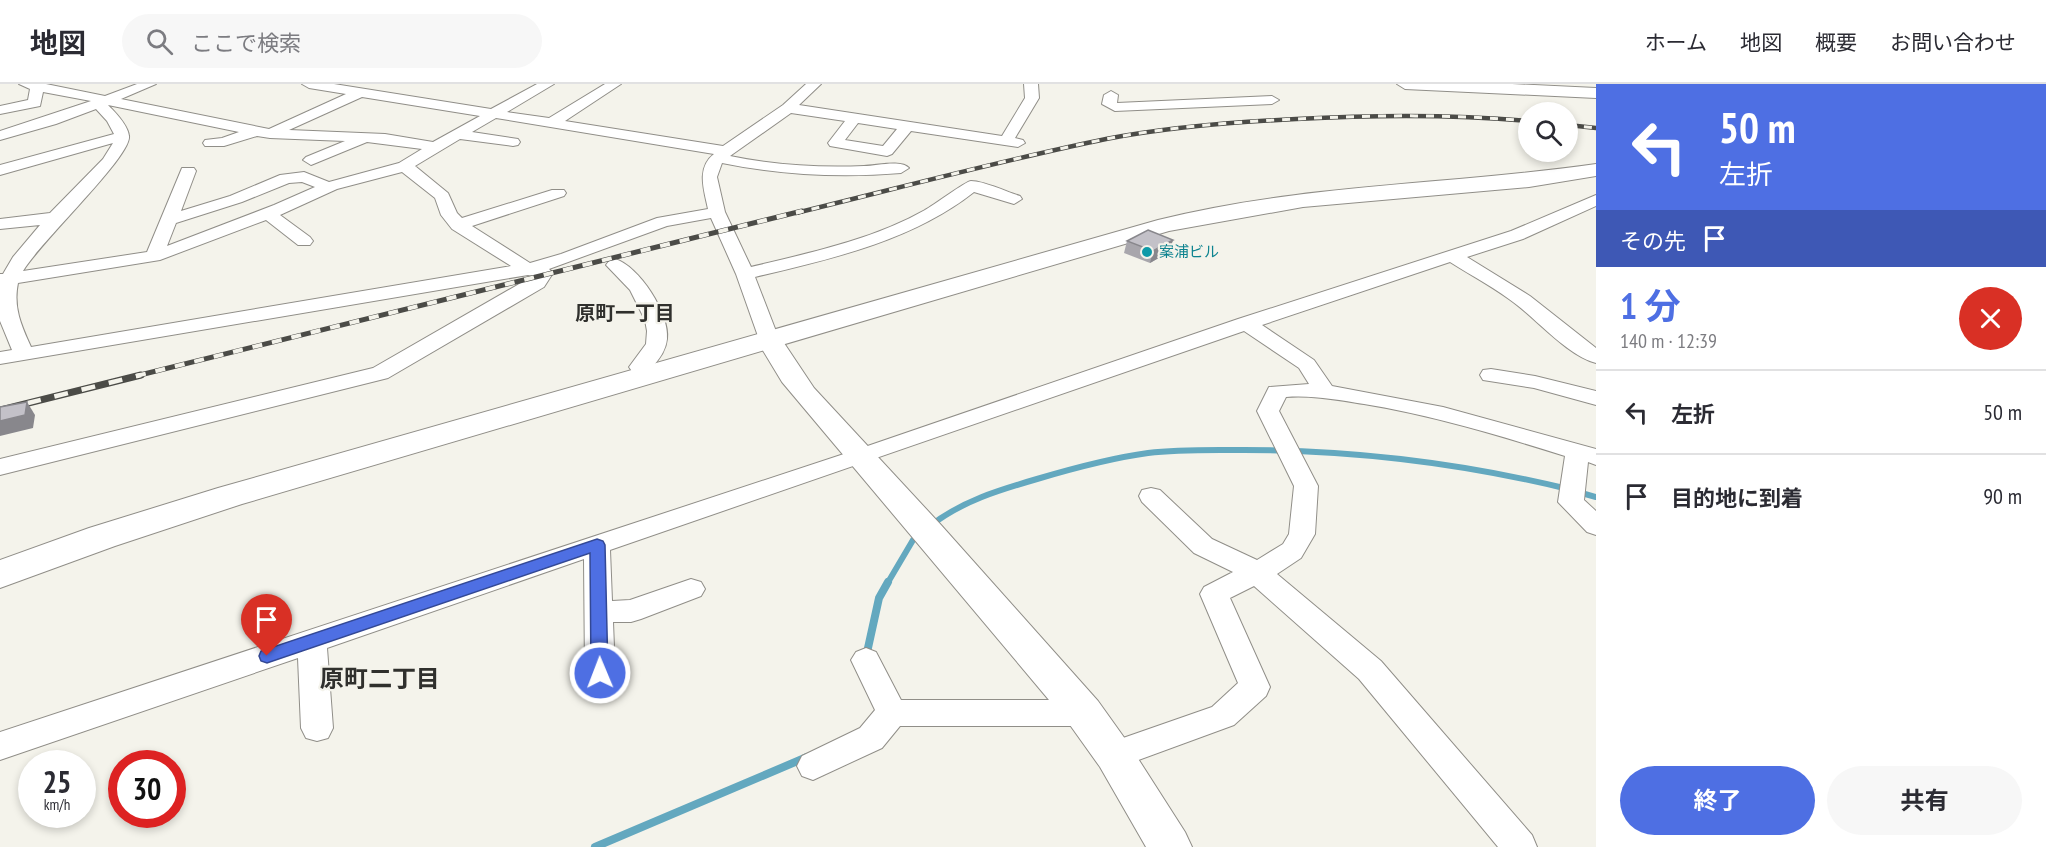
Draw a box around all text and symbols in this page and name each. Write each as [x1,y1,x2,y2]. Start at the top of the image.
search box [122,14,542,68]
text: 地図 [30,24,86,61]
icon: search [143,25,176,58]
text: ここで検索 [191,29,301,57]
text: ホーム [1645,29,1707,56]
text: 地図 [1740,29,1782,56]
text: 概要 [1815,29,1857,56]
text: お問い合わせ [1890,29,2016,56]
text: 50 m [1719,100,1796,155]
map controls [1518,102,1578,162]
button: search [1518,102,1578,162]
icon: left [1620,108,1698,186]
text: 左折 [1719,157,1773,191]
icon: arrive [1698,222,1731,255]
text: その先 [1620,227,1686,255]
place label: 案浦ビル [1159,242,1219,261]
marker: 案浦ビル [1140,245,1154,259]
text: 1 分 [1620,282,1681,329]
button: close [1959,287,2022,350]
district label: 原町一丁目 [575,300,675,326]
text: 140 m · 12:39 [1620,328,1717,354]
icon: left [1620,396,1653,429]
text: 50 m [1983,398,2022,426]
text: 左折 [1671,400,1715,428]
icon: arrive [1620,480,1653,513]
text: 90 m [1983,482,2022,510]
text: 目的地に到着 [1671,484,1803,512]
pin [241,594,292,656]
icon: arrive [250,603,283,636]
position arrow [568,641,632,705]
district label: 原町二丁目 [320,663,440,694]
speed limit sign: 30 [108,750,186,828]
text: 25 [43,762,71,801]
button: 終了 [1620,766,1815,835]
button: 共有 [1827,766,2022,835]
text: km/h [44,795,70,814]

